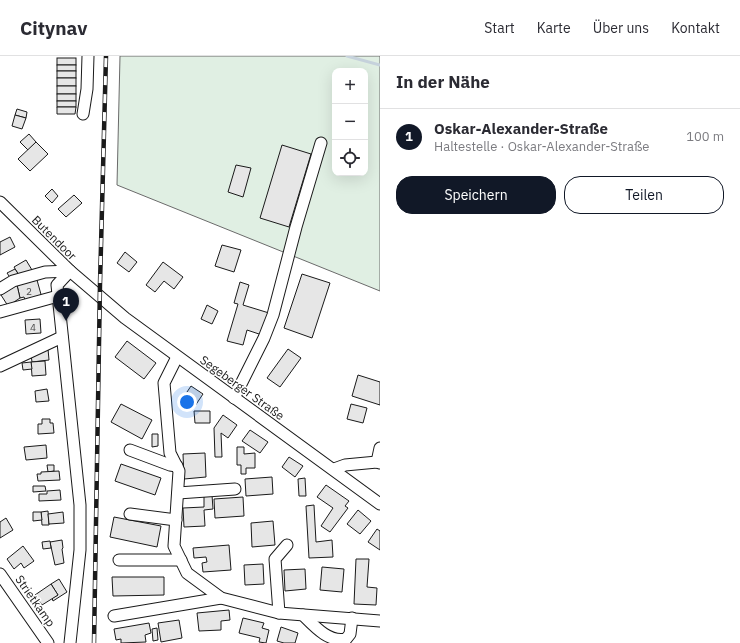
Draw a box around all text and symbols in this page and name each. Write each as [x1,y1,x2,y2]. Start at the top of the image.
text: Citynav [20,16,87,40]
text: Start [484,19,515,37]
text: Karte [537,19,571,37]
text: Über uns [593,19,649,37]
text: Kontakt [671,19,720,37]
map controls [332,68,368,176]
button: + [332,68,368,104]
text: In der Nähe [396,71,490,93]
button: − [332,104,368,140]
text: Oskar-Alexander-Straße [434,119,608,138]
text: 1 [405,128,413,145]
text: 100 m [686,128,724,145]
text: Haltestelle · Oskar-Alexander-Straße [434,138,649,155]
button: locate [332,140,368,176]
button: Speichern [396,176,556,214]
button: Teilen [564,176,724,214]
street label: Butendoor [29,212,80,264]
house number: 2 [26,285,32,298]
pin: 1 [53,288,79,321]
house number: 4 [30,321,36,334]
street label: Segeberger Straße [197,352,288,423]
your location [177,392,197,412]
street label: Strietkamp [12,572,59,629]

